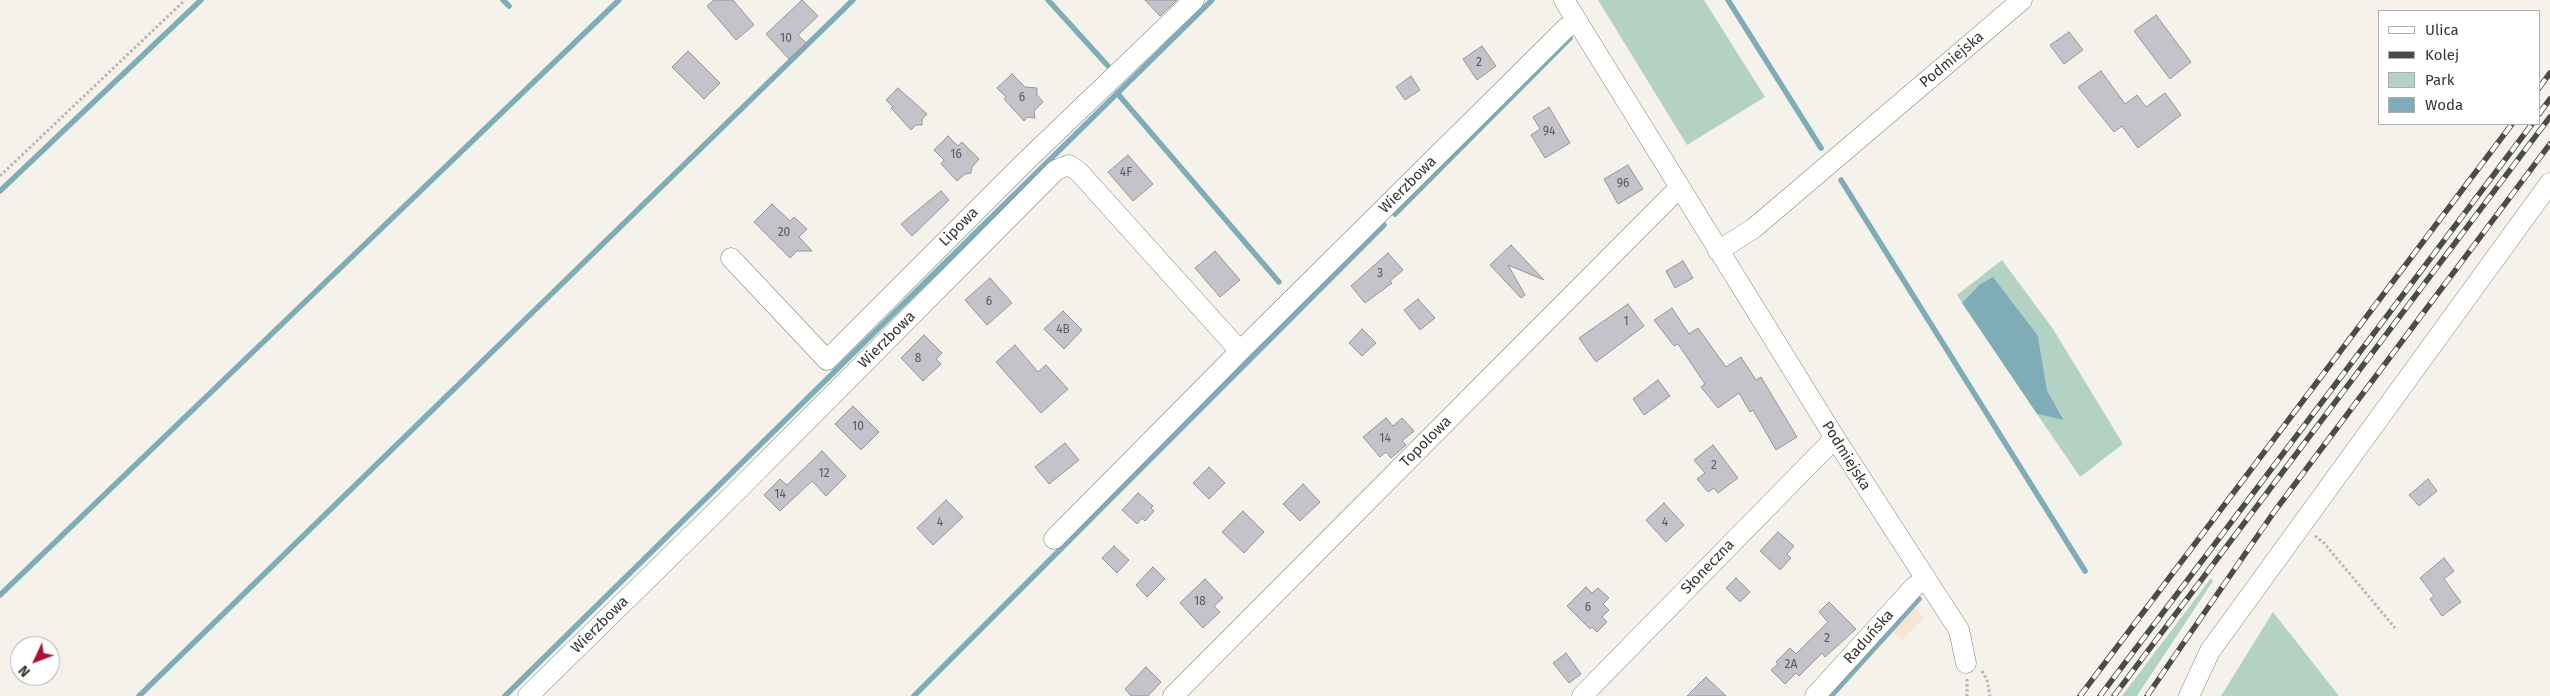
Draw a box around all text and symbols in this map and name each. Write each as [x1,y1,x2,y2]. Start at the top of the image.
legend [2378,10,2540,125]
text: Ulica [2425,21,2459,39]
street label: Podmiejska [1916,28,1988,92]
house number: 10 [780,32,792,46]
text: Kolej [2425,46,2459,64]
house number: 2 [1476,56,1482,70]
text: Park [2425,71,2455,89]
house number: 6 [1019,91,1025,105]
text: Woda [2425,96,2463,114]
house number: 94 [1543,125,1555,139]
house number: 16 [950,148,962,162]
street label: Wierzbowa [1376,153,1440,217]
house number: 4F [1120,166,1132,180]
house number: 96 [1617,177,1629,191]
street label: Lipowa [936,204,982,250]
house number: 20 [778,226,790,240]
house number: 3 [1377,267,1383,281]
house number: 6 [986,295,992,309]
street label: Wierzbowa [855,308,919,372]
house number: 1 [1623,315,1629,329]
house number: 4B [1056,323,1070,337]
house number: 8 [915,352,921,366]
street label: Topolowa [1397,413,1455,471]
street label: Podmiejska [1818,418,1874,494]
house number: 10 [852,420,864,434]
house number: 14 [1379,432,1391,446]
house number: 2 [1711,459,1717,473]
house number: 12 [818,467,830,481]
house number: 14 [774,488,786,502]
house number: 4 [937,516,943,530]
house number: 4 [1662,516,1668,530]
street label: Słoneczna [1678,536,1738,598]
street label: Wierzbowa [568,593,632,657]
house number: 18 [1194,595,1206,609]
house number: 6 [1585,601,1591,615]
street label: Raduńska [1840,606,1898,668]
house number: 2 [1824,632,1830,646]
north arrow [10,636,60,686]
house number: 2A [1785,658,1797,672]
text: N [15,662,34,680]

